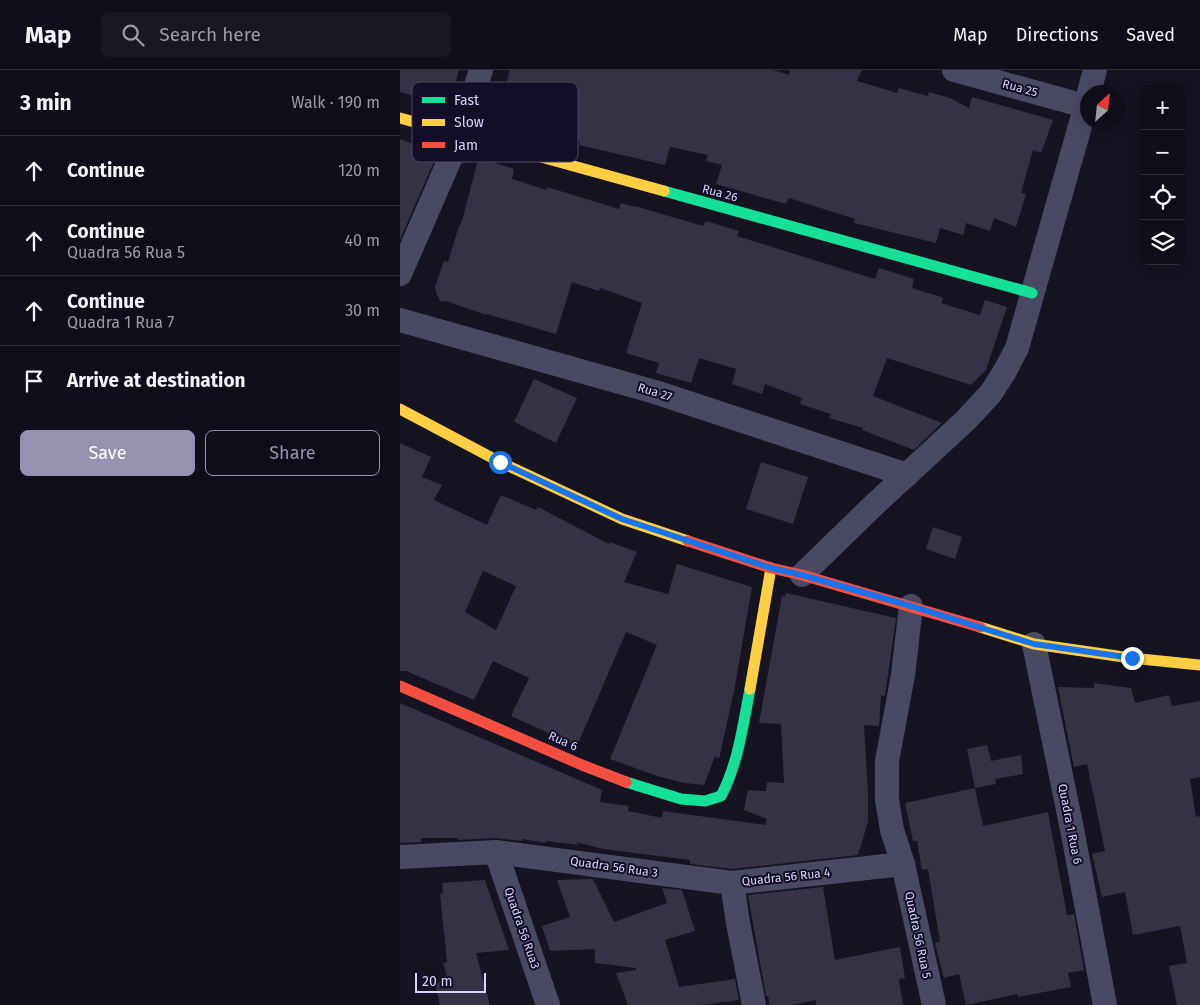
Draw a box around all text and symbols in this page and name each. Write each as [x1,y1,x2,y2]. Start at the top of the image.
search box [101,12,451,57]
text: Map [25,21,71,49]
icon: search [119,21,147,49]
text: Search here [159,23,261,46]
text: Map [953,24,988,46]
text: Directions [1016,24,1098,46]
text: Saved [1126,24,1175,46]
street label: Rua 25 [1001,77,1039,99]
legend [412,82,578,162]
north arrow [1080,85,1125,130]
map controls [1140,85,1185,265]
button: + [1140,85,1185,130]
text: 3 min [20,90,72,116]
text: Fast [454,92,480,109]
text: Walk · 190 m [291,93,380,112]
text: Slow [454,114,484,131]
button: − [1140,130,1185,175]
text: Jam [454,137,478,154]
icon: ahead [20,157,48,185]
text: Continue [67,159,145,182]
text: 120 m [338,161,380,180]
button: locate [1140,175,1185,220]
street label: Rua 26 [701,182,739,204]
text: Continue [67,220,145,243]
button: layers [1140,220,1185,265]
icon: ahead [20,227,48,255]
text: 40 m [345,231,380,250]
text: Quadra 56 Rua 5 [67,243,185,262]
text: Continue [67,290,145,313]
icon: ahead [20,297,48,325]
text: 30 m [345,301,380,320]
text: Quadra 1 Rua 7 [67,313,174,332]
icon: arrive [20,367,48,395]
text: Arrive at destination [67,369,246,392]
street label: Rua 27 [636,380,674,404]
button: Save [20,430,195,476]
button: Share [205,430,380,476]
route start [489,451,512,474]
route end [1121,647,1144,670]
street label: Rua 6 [546,728,580,754]
street label: Quadra 1 Rua 6 [1055,783,1085,865]
street label: Quadra 56 Rua 3 [569,854,659,880]
street label: Quadra 56 Rua 4 [741,865,832,889]
street label: Quadra 56 Rua3 [502,885,542,971]
street label: Quadra 56 Rua 5 [902,890,934,980]
scale bar [415,970,486,993]
text: 20 m [422,973,452,990]

